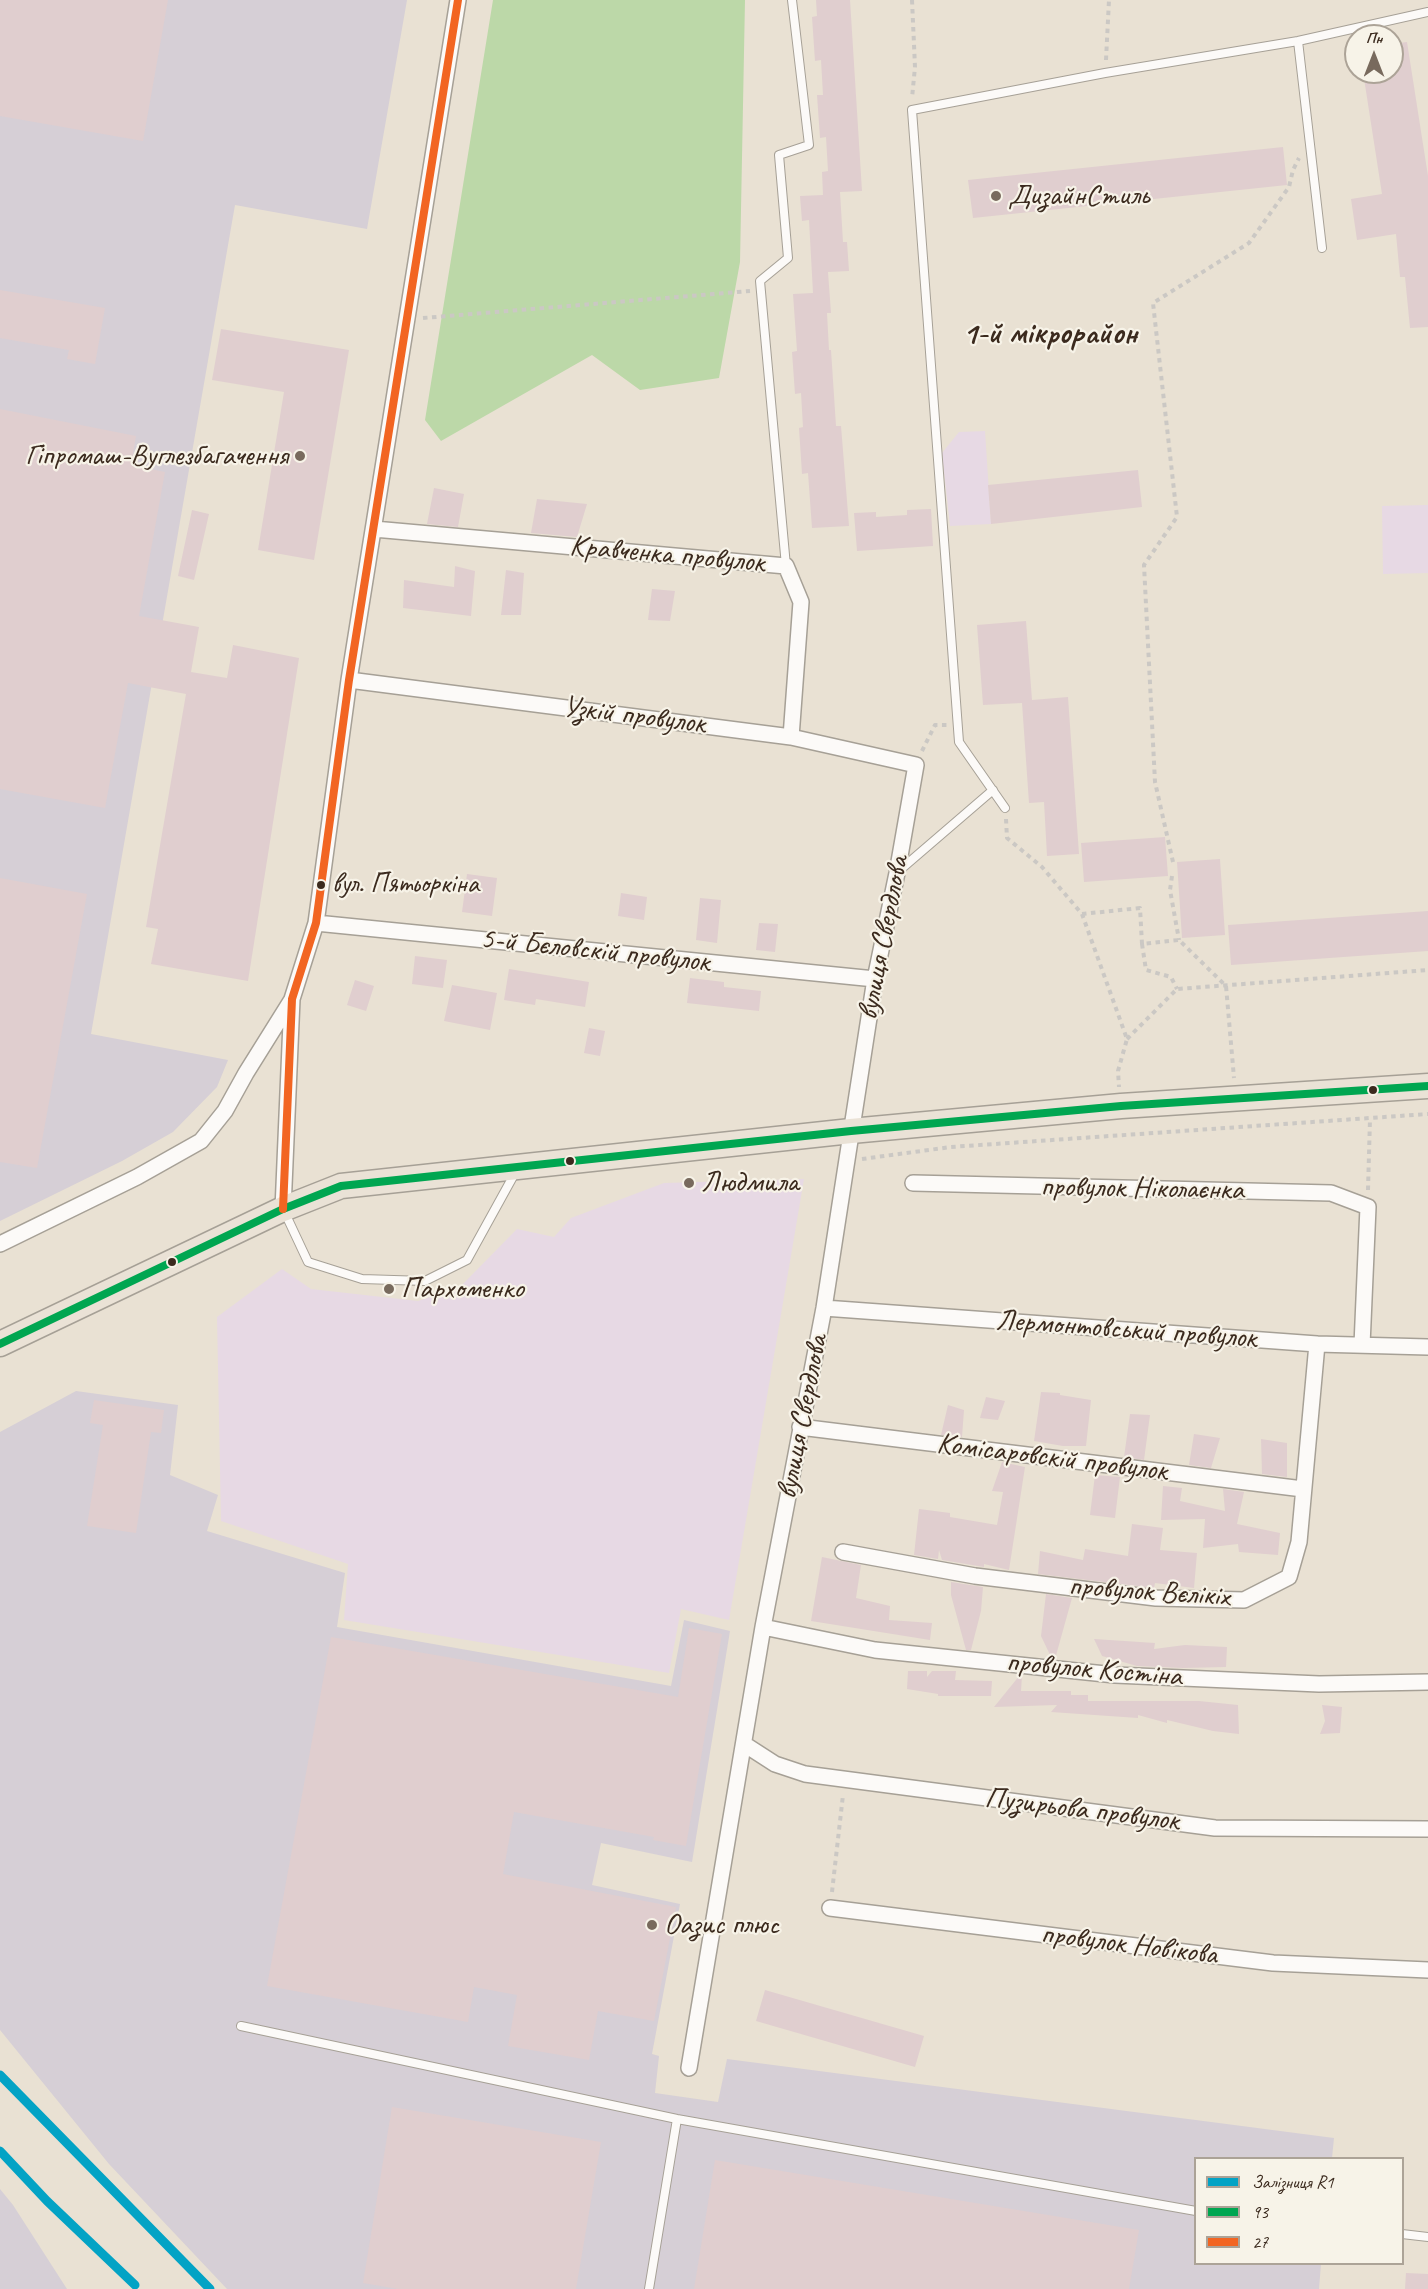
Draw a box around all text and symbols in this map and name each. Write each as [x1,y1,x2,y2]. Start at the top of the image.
north arrow [1344,24,1404,84]
text: Пн [1366,28,1382,48]
place label: ДизайнСтиль [1008,178,1150,214]
marker: ДизайнСтиль [989,189,1003,203]
district label: 1-й мікрорайон [963,316,1137,354]
place label: Гіпромаш-Вуглезбагачення [25,438,288,474]
marker: Гіпромаш-Вуглезбагачення [293,449,307,463]
street label: Кравченка провулок [568,529,766,581]
street label: Узкій провулок [561,689,707,743]
street label: вулиця Свердлова [850,853,918,1023]
place label: вул. Пятьоркіна [332,868,479,902]
marker: вул. Пятьоркіна [315,879,327,891]
street label: 5-й Бєловскій провулок [479,921,711,981]
unlabelled marker [1367,1084,1379,1096]
unlabelled marker [564,1155,576,1167]
place label: Людмила [701,1165,799,1201]
street label: провулок Ніколаєнка [1040,1169,1244,1209]
marker: Людмила [682,1176,696,1190]
unlabelled marker [166,1256,178,1268]
place label: Пархоменко [401,1271,524,1307]
marker: Пархоменко [382,1282,396,1296]
street label: Лермонтовський провулок [994,1303,1258,1357]
street label: вулиця Свердлова [769,1332,837,1502]
street label: Комісаровскій провулок [935,1426,1169,1490]
street label: провулок Вєлікіх [1067,1568,1231,1616]
street label: провулок Костіна [1005,1644,1183,1696]
street label: Пузирьова провулок [983,1780,1181,1840]
place label: Оазис плюс [664,1907,779,1943]
street label: провулок Новікова [1039,1916,1219,1974]
marker: Оазис плюс [645,1918,659,1932]
legend [1194,2157,1404,2265]
text: Залізниця R1 [1252,2171,1334,2193]
text: 93 [1252,2201,1268,2223]
text: 27 [1252,2231,1268,2253]

